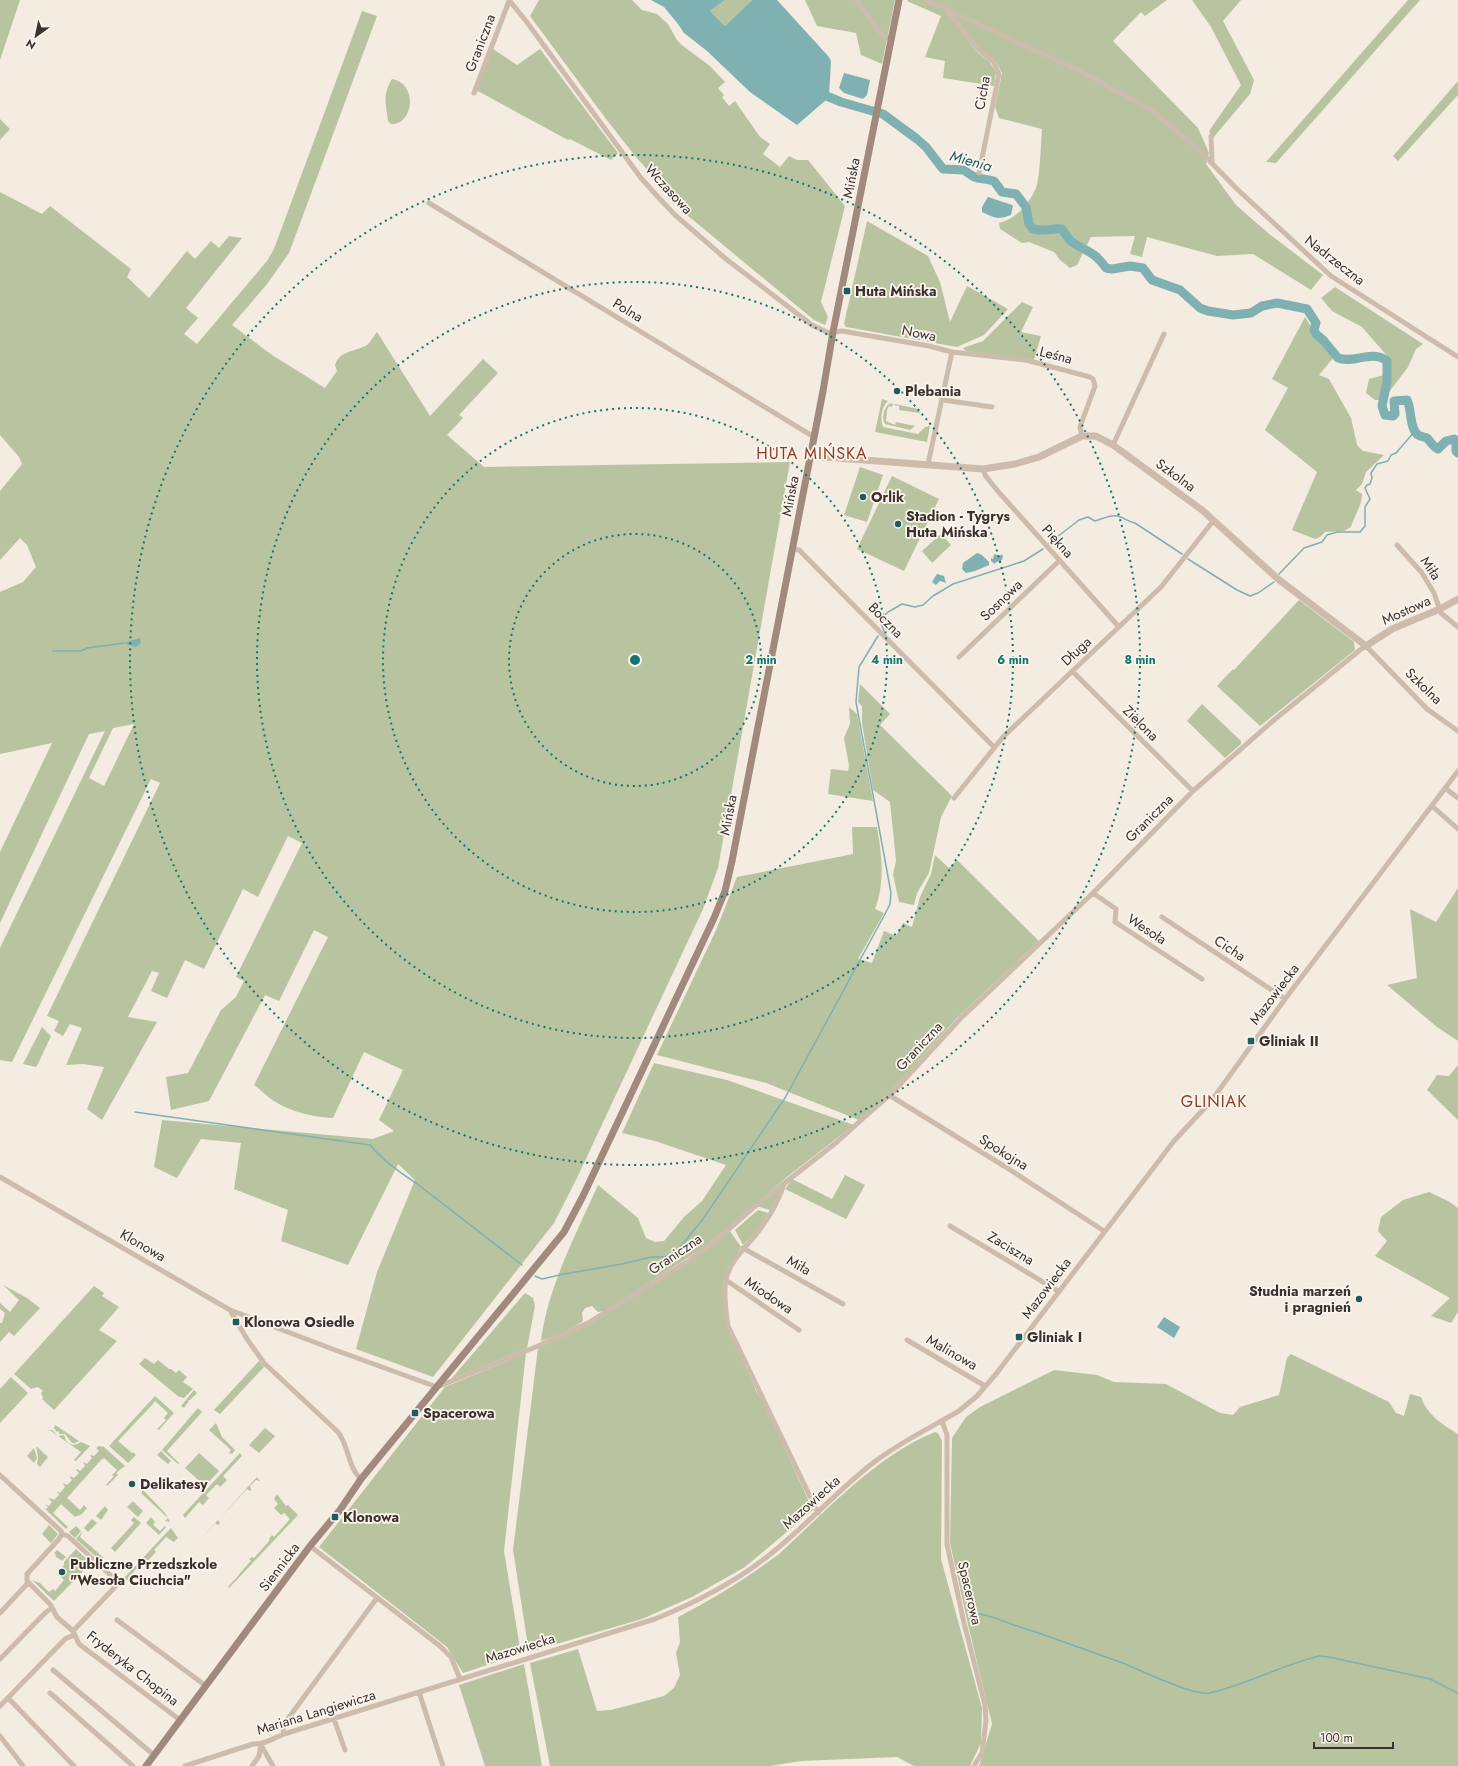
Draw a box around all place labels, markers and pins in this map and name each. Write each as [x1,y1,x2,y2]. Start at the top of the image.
place label: Huta Mińska [855,281,937,301]
marker: Huta Mińska [842,286,852,296]
place label: Plebania [905,381,961,401]
marker: Plebania [892,386,902,396]
place label: Orlik [871,487,904,507]
marker: Orlik [858,492,868,502]
place label: Stadion - Tygrys Huta Mińska [906,506,1011,542]
marker: Stadion - Tygrys Huta Mińska [893,519,903,529]
centre of rings [628,653,642,667]
place label: Gliniak II [1259,1031,1319,1051]
marker: Gliniak II [1246,1036,1256,1046]
place label: Studnia marzeń i pragnień [1249,1281,1351,1317]
marker: Studnia marzeń i pragnień [1354,1294,1364,1304]
place label: Klonowa Osiedle [244,1312,355,1332]
marker: Klonowa Osiedle [231,1317,241,1327]
place label: Gliniak I [1027,1327,1082,1347]
marker: Gliniak I [1014,1332,1024,1342]
place label: Spacerowa [423,1403,495,1423]
marker: Spacerowa [410,1408,420,1418]
place label: Delikatesy [140,1474,208,1494]
marker: Delikatesy [127,1479,137,1489]
place label: Klonowa [343,1507,399,1527]
marker: Klonowa [330,1512,340,1522]
place label: Publiczne Przedszkole "Wesoła Ciuchcia" [70,1554,217,1590]
marker: Publiczne Przedszkole "Wesoła Ciuchcia" [57,1567,67,1577]

